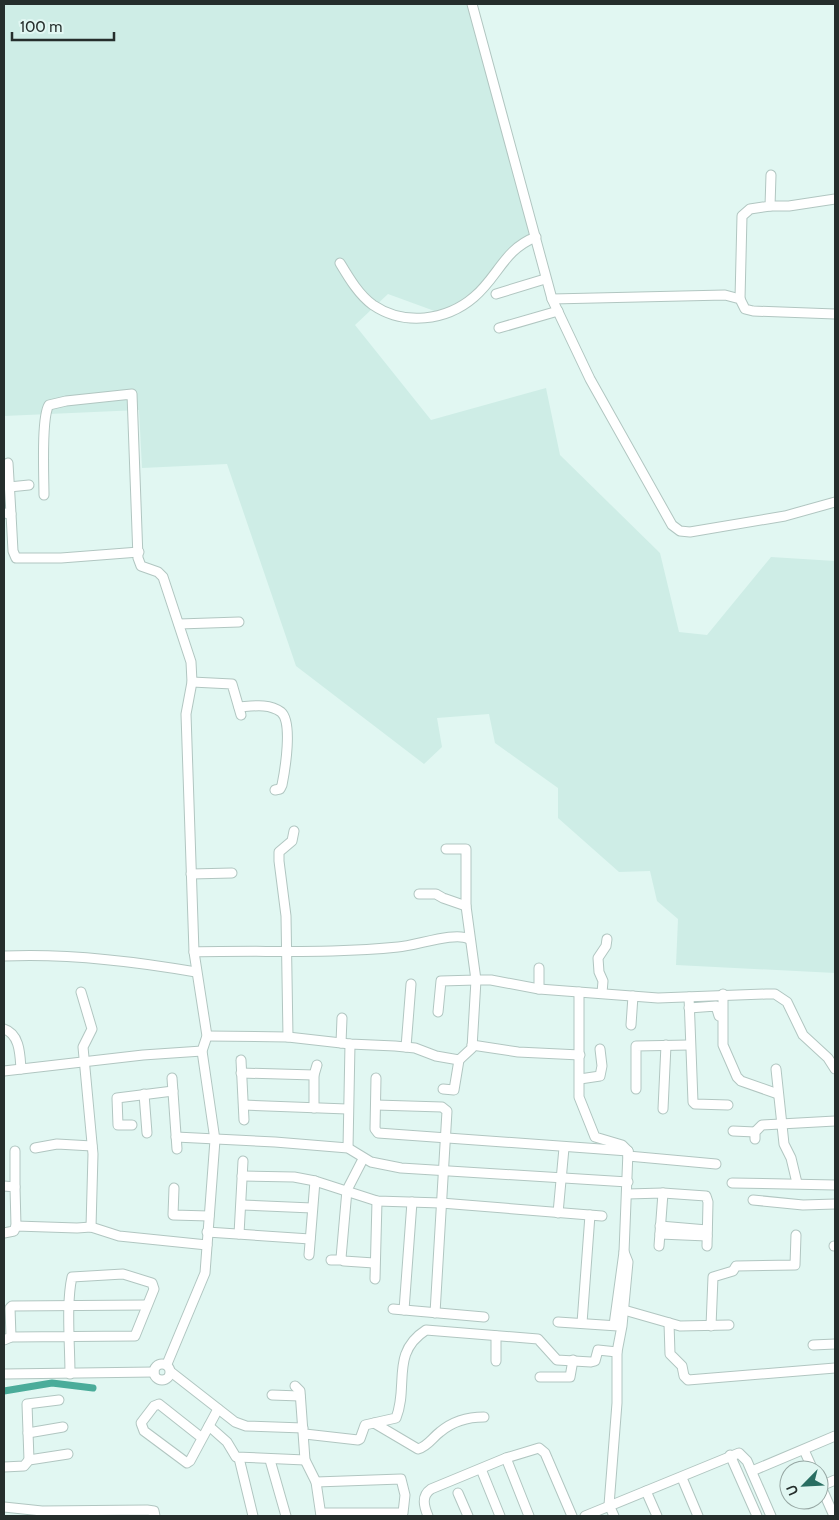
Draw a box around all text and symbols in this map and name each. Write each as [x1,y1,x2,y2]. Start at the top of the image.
scale bar [12,10,115,42]
text: 100 m [20,18,62,36]
north arrow [779,1460,829,1510]
text: U [782,1482,802,1499]

